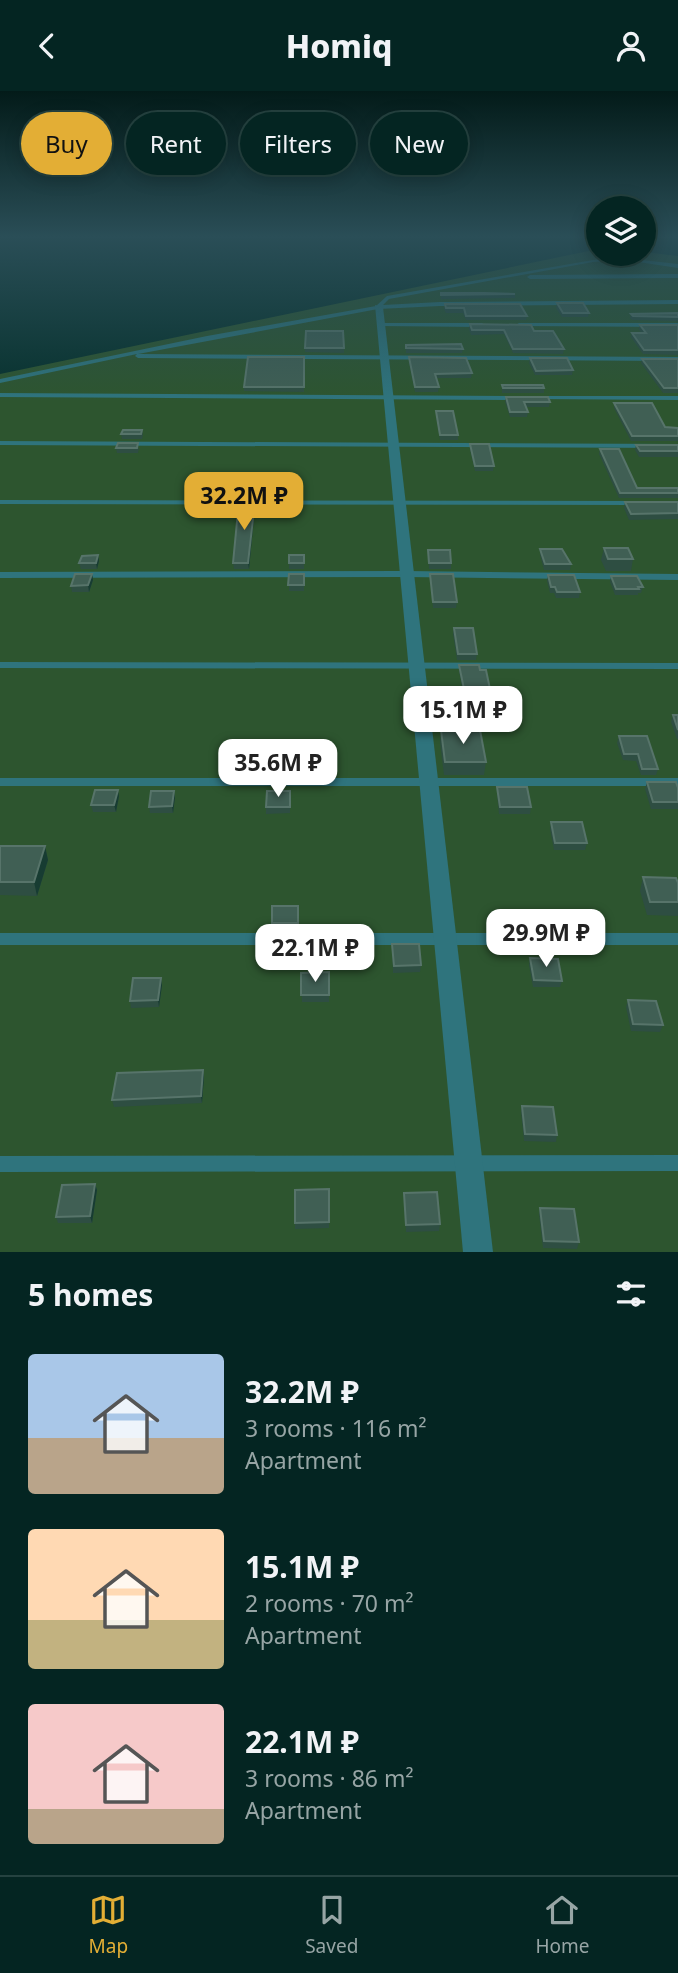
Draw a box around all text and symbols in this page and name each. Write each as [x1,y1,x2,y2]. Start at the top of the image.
text: Homiq [286,24,392,67]
icon: back [28,27,66,65]
icon: person [612,27,650,65]
chip: Buy [21,112,112,175]
chip: Rent [126,112,226,175]
chip: Filters [240,112,356,175]
chip: New [370,112,468,175]
map controls [586,196,656,266]
button: layers [586,196,656,266]
pin: 32.2M ₽ [179,473,309,532]
text: 32.2M ₽ [200,479,288,511]
pin: 15.1M ₽ [398,687,528,746]
text: 15.1M ₽ [419,693,507,725]
pin: 35.6M ₽ [213,739,343,799]
text: 35.6M ₽ [234,746,322,778]
pin: 29.9M ₽ [481,909,611,969]
text: 29.9M ₽ [502,916,590,948]
pin: 22.1M ₽ [250,925,380,984]
text: 22.1M ₽ [271,931,359,963]
text: 5 homes [28,1274,153,1315]
icon: filters [612,1275,650,1313]
text: 32.2M ₽ [245,1371,359,1412]
icon: home [84,1382,168,1466]
text: 3 rooms · 116 m² [245,1412,427,1444]
text: Apartment [245,1444,362,1476]
text: 15.1M ₽ [245,1546,359,1587]
icon: home [84,1557,168,1641]
text: 2 rooms · 70 m² [245,1587,414,1619]
text: Apartment [245,1619,362,1651]
text: 22.1M ₽ [245,1721,359,1762]
icon: home [84,1732,168,1816]
text: 3 rooms · 86 m² [245,1762,414,1794]
text: Apartment [245,1794,362,1826]
tab: Map [89,1891,128,1959]
tab: Saved [305,1891,358,1959]
tab: Home [535,1891,589,1959]

